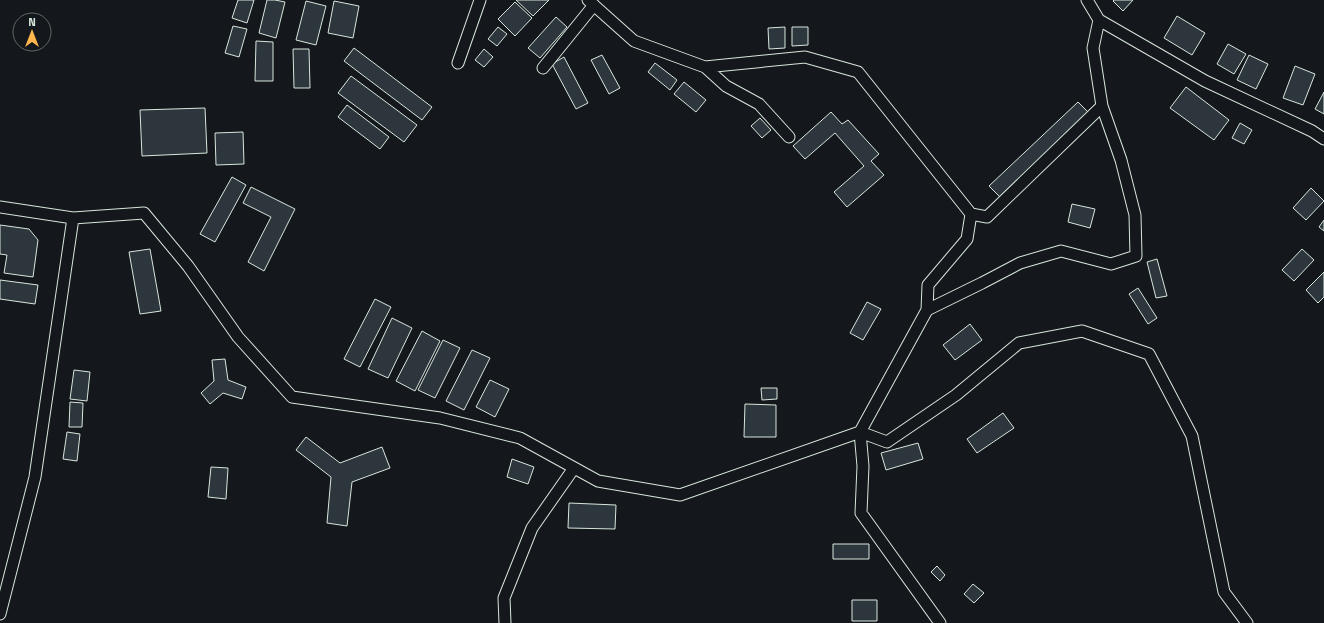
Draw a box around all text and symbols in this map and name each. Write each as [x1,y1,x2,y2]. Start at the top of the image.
north arrow [12,12,52,52]
text: N [28,14,36,30]

